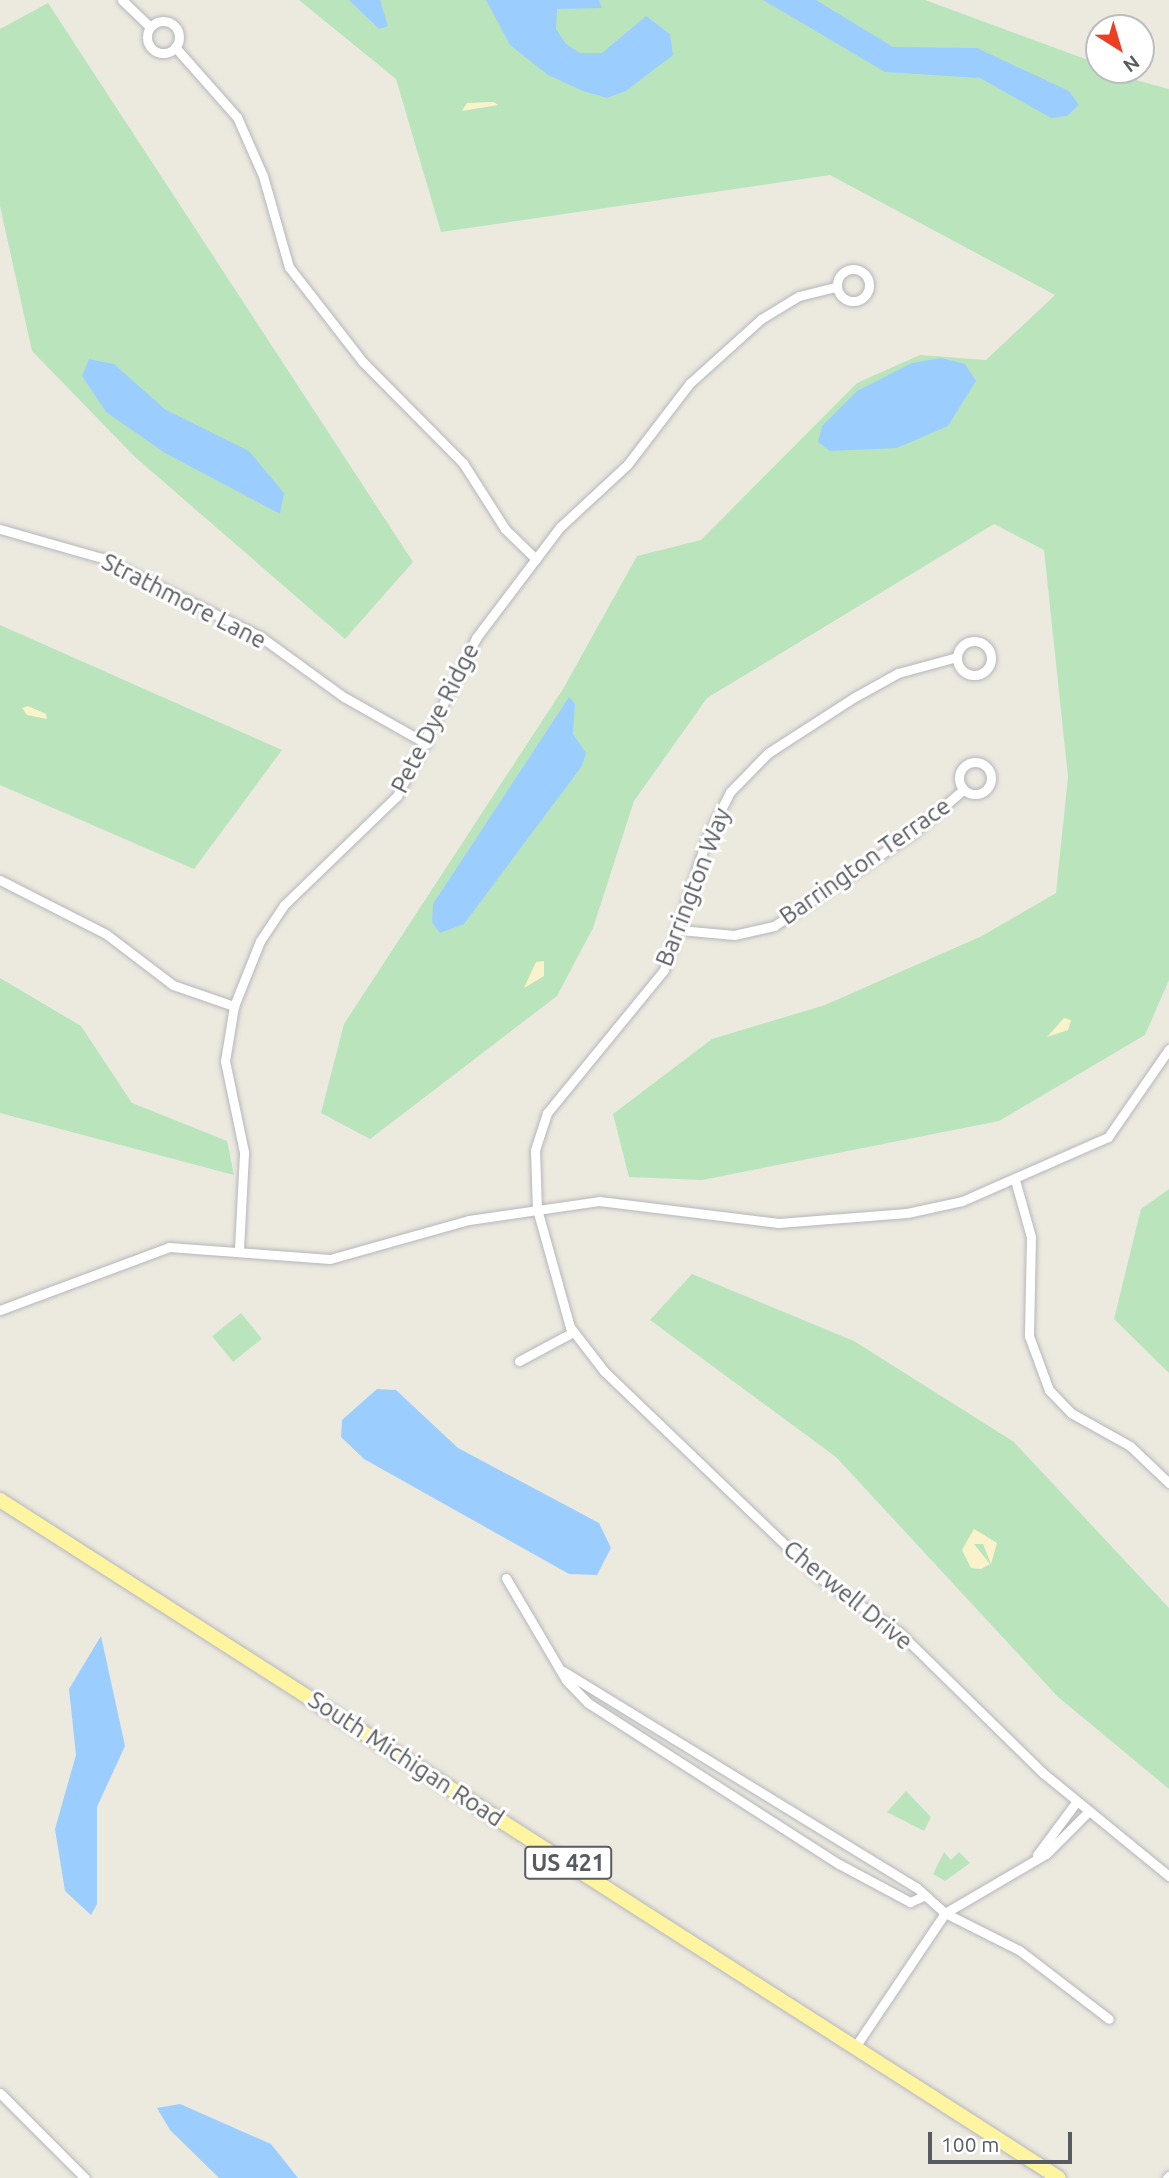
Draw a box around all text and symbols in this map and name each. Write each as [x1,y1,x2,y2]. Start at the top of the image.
north arrow [1085,14,1155,84]
text: N [1119,51,1144,77]
street label: Strathmore Lane [97,547,271,655]
street label: Pete Dye Ridge [385,638,485,798]
street label: Barrington Terrace [774,791,956,931]
street label: Barrington Way [650,804,736,970]
street label: Cherwell Drive [778,1534,918,1656]
street label: South Michigan Road [303,1685,509,1833]
road number: US 421 [522,1844,614,1882]
scale bar [931,2118,1074,2162]
text: 100 m [941,2132,999,2156]

